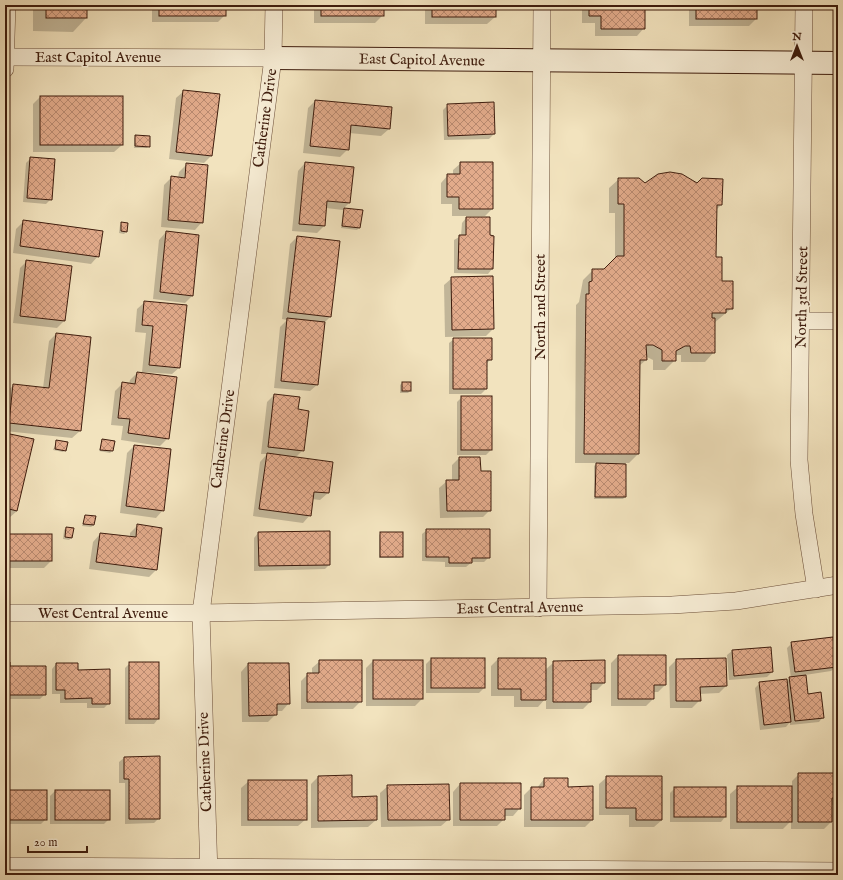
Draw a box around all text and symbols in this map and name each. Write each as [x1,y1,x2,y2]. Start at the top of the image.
north arrow [777,26,817,66]
text: N [791,30,802,44]
street label: East Capitol Avenue [35,48,161,67]
street label: East Capitol Avenue [359,49,485,71]
street label: Catherine Drive [249,67,281,169]
street label: North 3rd Street [792,246,812,348]
street label: North 2nd Street [531,254,550,360]
street label: Catherine Drive [207,388,239,490]
street label: East Central Avenue [457,597,584,619]
street label: West Central Avenue [38,604,168,623]
street label: Catherine Drive [194,712,216,812]
scale bar [28,828,87,854]
text: 20 m [34,835,57,850]

